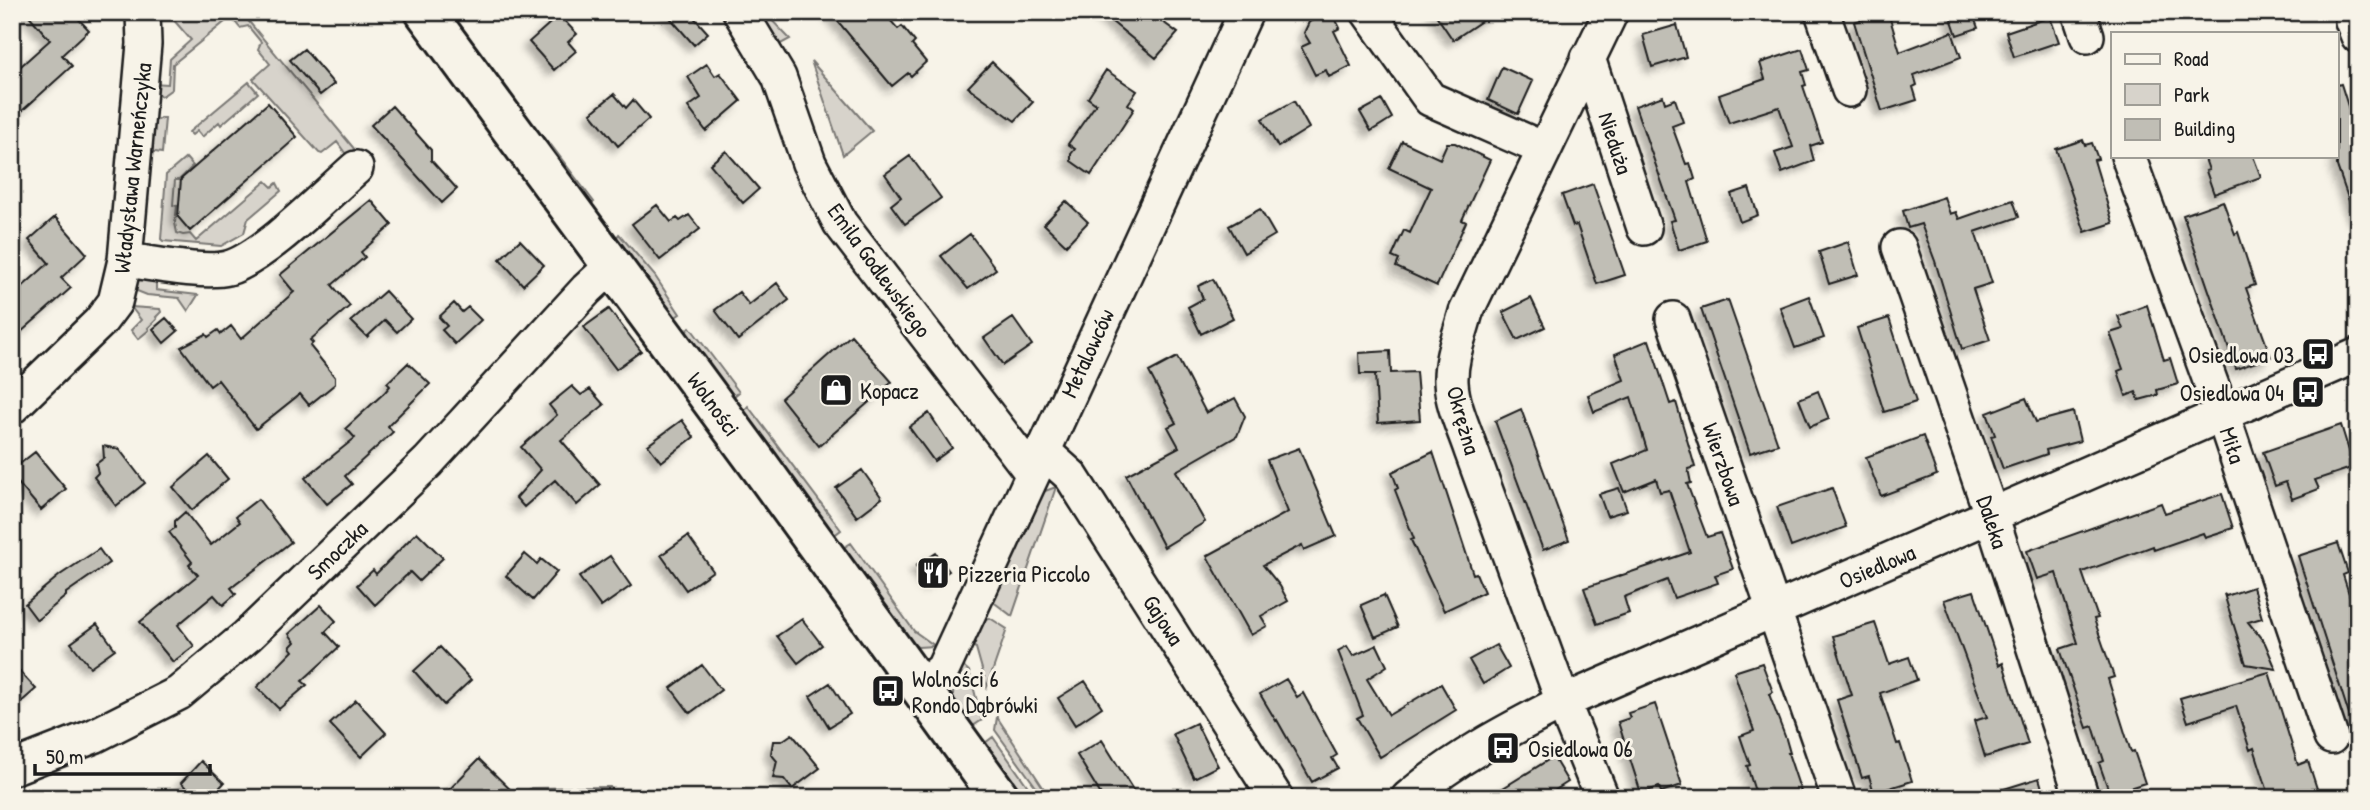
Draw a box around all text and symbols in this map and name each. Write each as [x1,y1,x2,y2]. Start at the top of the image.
legend [2111,32,2338,158]
text: Road [2174,44,2208,73]
street label: Władysława Warneńczyka [106,61,158,275]
text: Park [2174,80,2209,109]
street label: Nieduża [1591,108,1641,178]
text: Building [2174,114,2235,143]
street label: Emila Godlewskiego [821,197,939,343]
street label: Metalowców [1053,304,1121,402]
bus stop icon: Osiedlowa 03 [2299,335,2337,373]
place label: Osiedlowa 03 [2188,339,2294,370]
street label: Wolności [680,366,748,442]
shop icon: Kopacz [817,371,855,409]
bus stop icon: Osiedlowa 04 [2289,373,2327,411]
place label: Kopacz [860,375,919,406]
place label: Osiedlowa 04 [2180,377,2284,408]
street label: Okrężna [1440,382,1488,458]
street label: Wierzbowa [1695,418,1753,510]
street label: Miła [2213,423,2253,467]
street label: Daleka [1970,492,2016,552]
street label: Smoczka [300,514,374,586]
street label: Osiedlowa [1834,536,1920,596]
restaurant icon: Pizzeria Piccolo [914,554,952,592]
place label: Pizzeria Piccolo [958,558,1090,589]
street label: Gajowa [1136,589,1192,651]
place label: Wolności 6 Rondo Dąbrówki [912,663,1039,720]
bus stop icon: Wolności 6 Rondo Dąbrówki [869,672,907,710]
bus stop icon: Osiedlowa 06 [1484,729,1522,767]
scale bar [35,733,210,777]
place label: Osiedlowa 06 [1528,733,1633,764]
text: 50 m [46,742,83,771]

